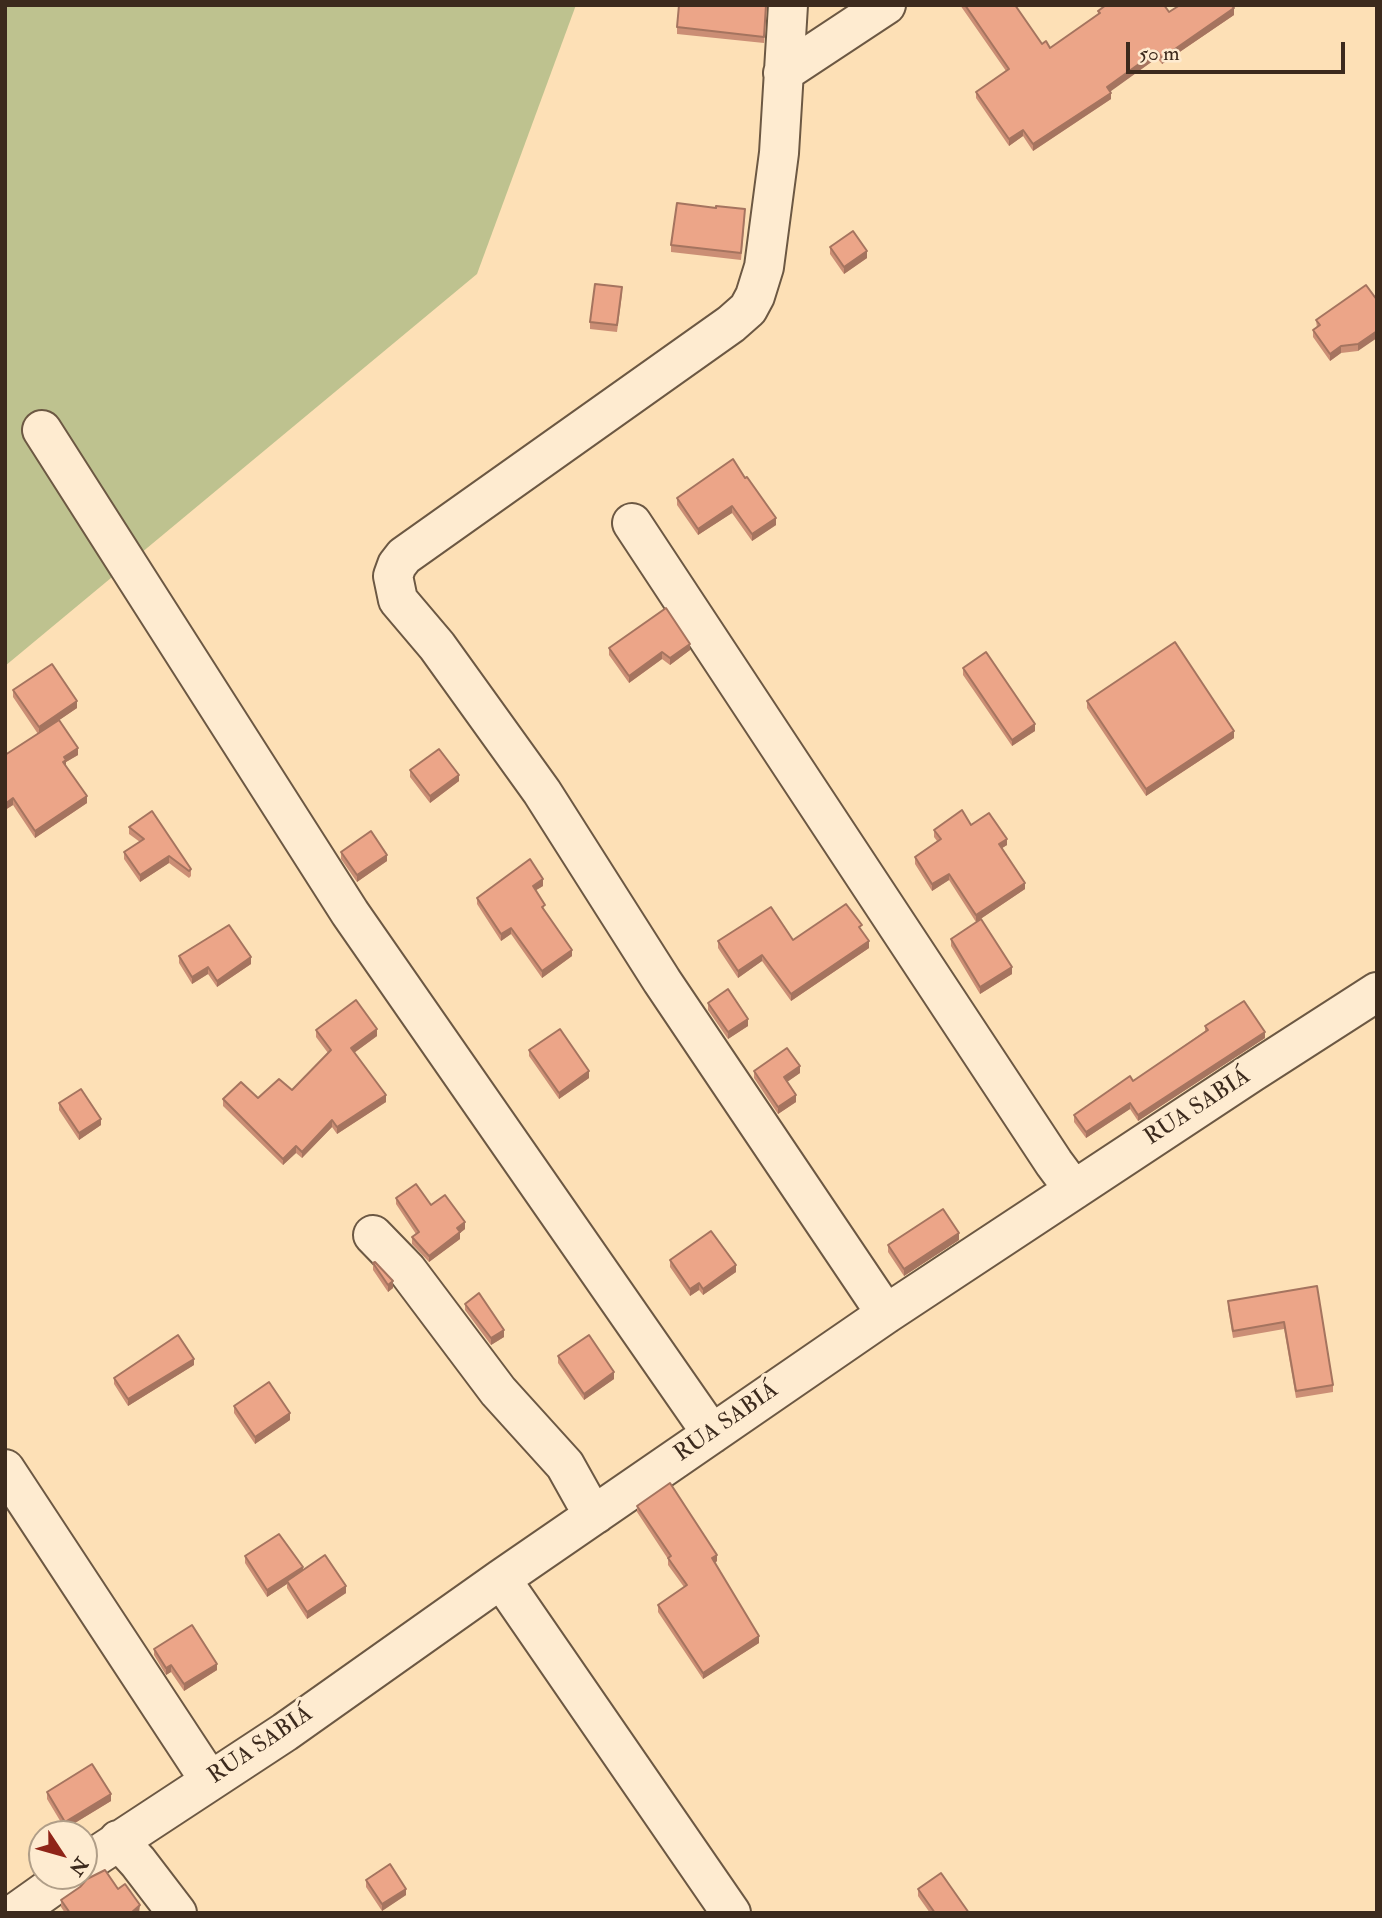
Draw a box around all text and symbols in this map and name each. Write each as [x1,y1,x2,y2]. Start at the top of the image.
scale bar [1130,28,1349,72]
text: 50 m [1139,40,1180,67]
street label: RUA SABIÁ [1140,1064,1256,1152]
street label: RUA SABIÁ [670,1377,784,1469]
street label: RUA SABIÁ [203,1701,319,1791]
north arrow [28,1820,98,1890]
text: N [64,1852,93,1880]

